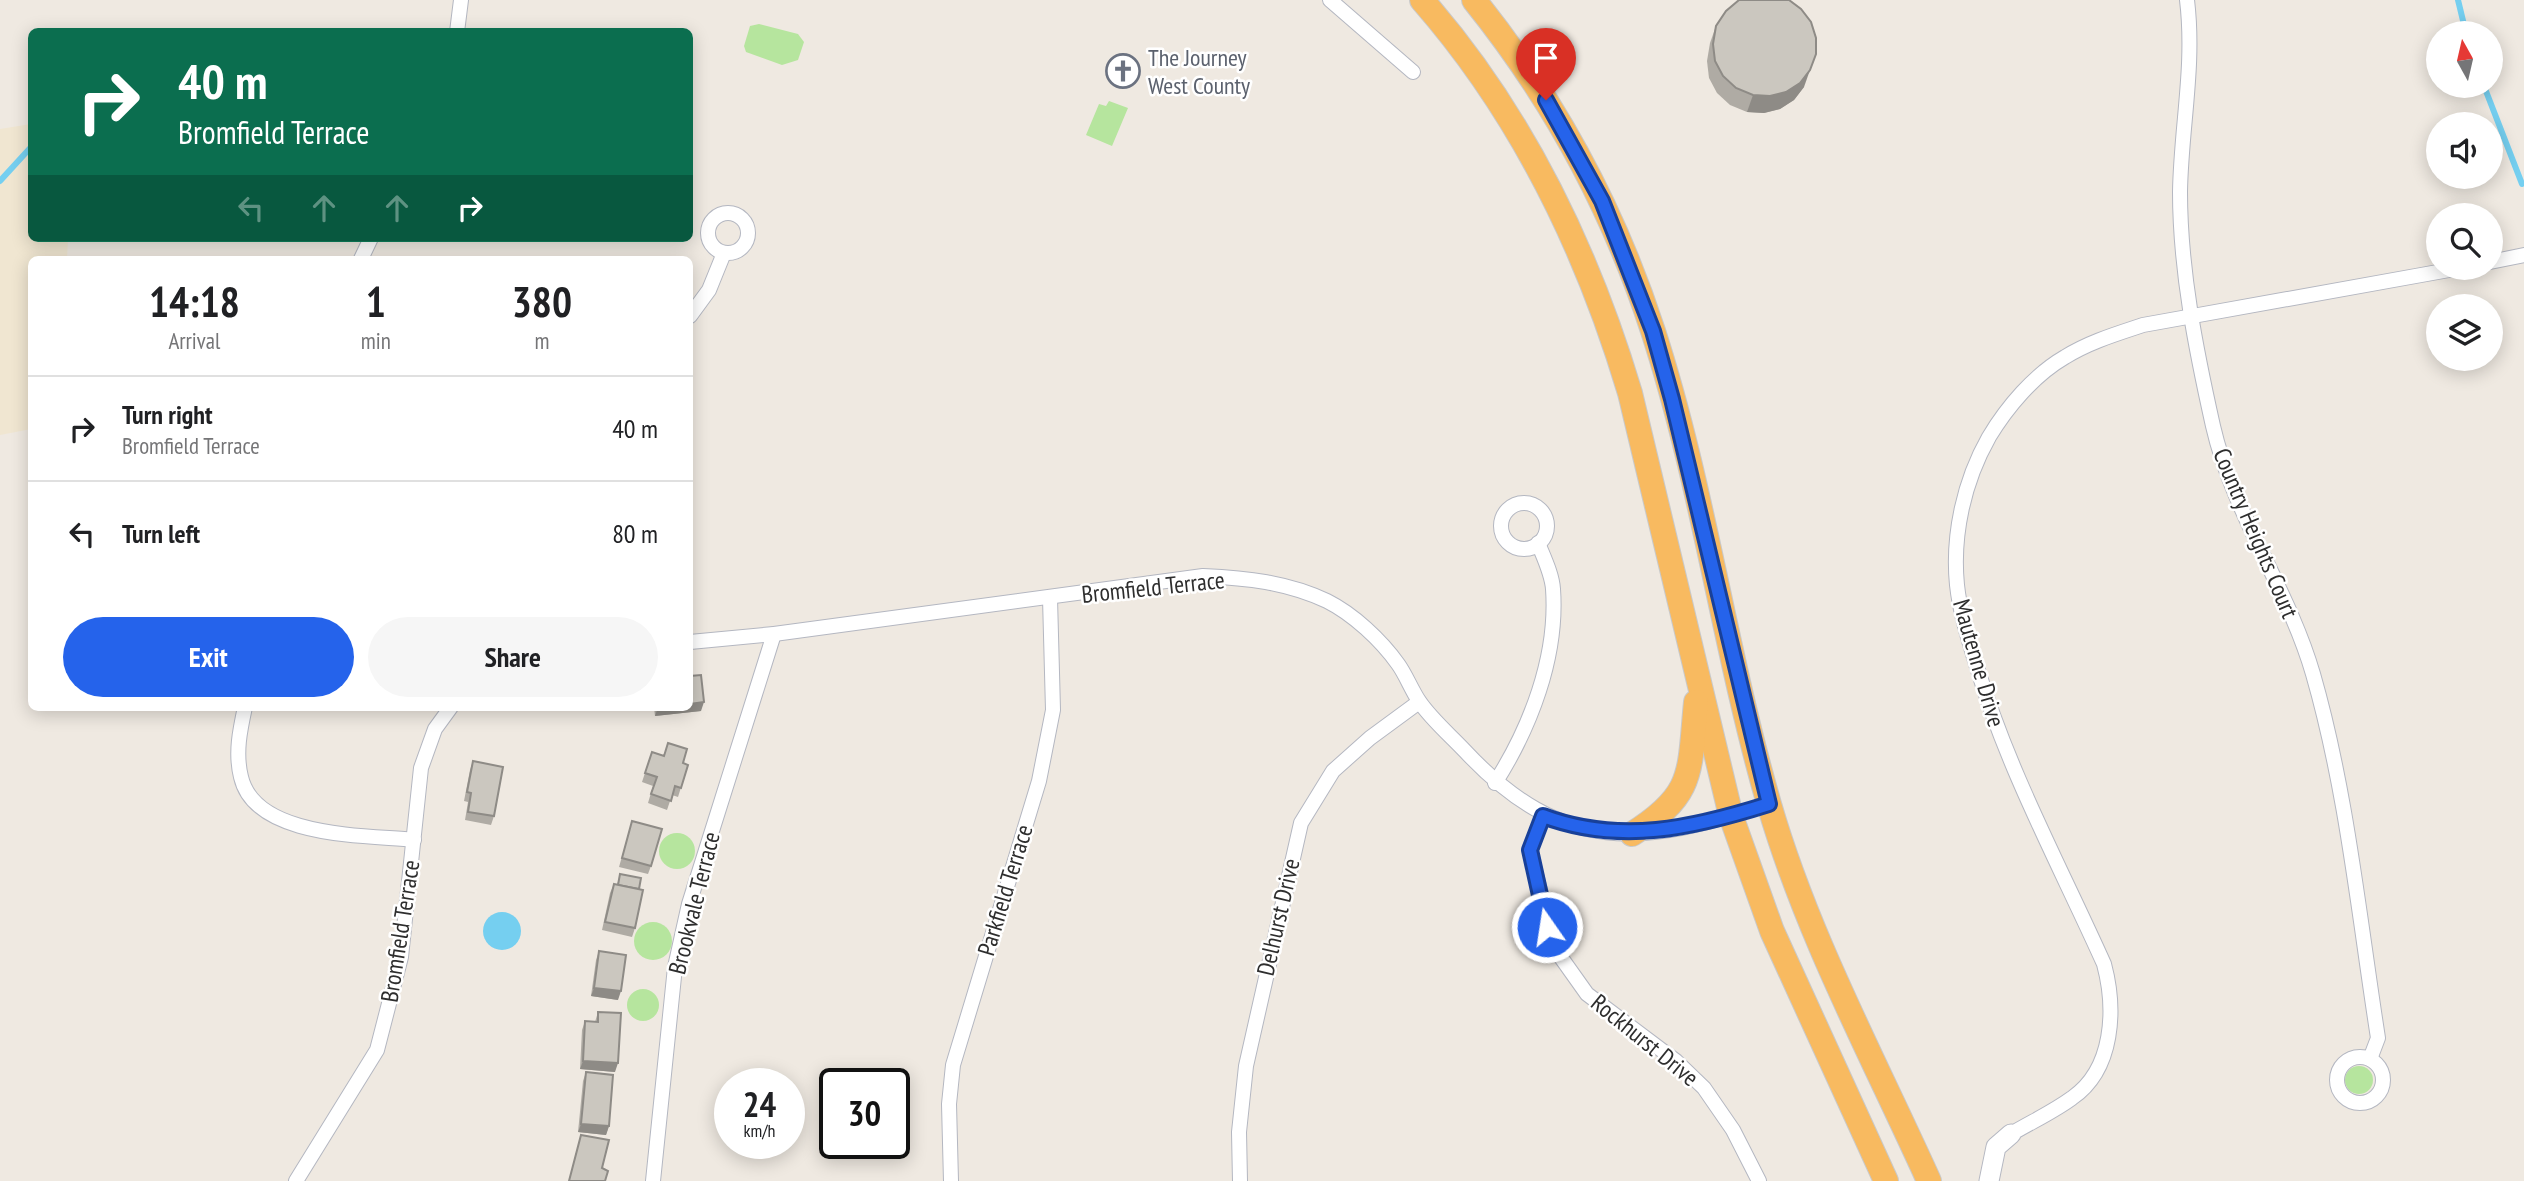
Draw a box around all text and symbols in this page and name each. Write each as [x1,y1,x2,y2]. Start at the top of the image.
north arrow [2426,21,2502,98]
map controls [2426,21,2503,371]
pin [1516,28,1576,100]
icon: arrive [1527,39,1565,77]
place label: The Journey West County [1148,42,1250,101]
text: 40 m [178,49,267,113]
church icon: The Journey West County [1104,52,1142,90]
icon: right [63,56,154,147]
text: Bromfield Terrace [178,111,370,153]
button: sound [2426,112,2503,189]
icon: left [232,189,270,227]
icon: ahead [305,189,343,227]
icon: ahead [378,189,416,227]
icon: right [451,189,489,227]
button: search [2426,203,2503,280]
text: 14:18 [149,274,240,329]
text: 1 [366,274,386,329]
text: 380 [512,274,572,329]
button: layers [2426,294,2503,371]
text: Arrival [168,326,220,355]
text: min [361,326,391,355]
text: m [534,326,549,355]
text: Turn right [122,398,213,431]
icon: right [63,410,101,448]
text: 40 m [612,412,658,445]
text: Bromfield Terrace [122,431,260,460]
street label: Country Heights Court [2206,443,2306,623]
icon: left [63,515,101,553]
text: Turn left [122,517,200,550]
text: 80 m [612,517,658,550]
street label: Bromfield Terrace [1080,564,1226,610]
street label: Mautenne Drive [1946,596,2012,730]
button: Exit [63,617,354,697]
button: Share [368,617,658,697]
street label: Parkfield Terrace [970,821,1040,959]
street label: Brookvale Terrace [661,829,727,977]
street label: Delhurst Drive [1250,856,1306,978]
street label: Bromfield Terrace [373,858,427,1004]
position arrow [1510,890,1584,964]
street label: Rockhurst Drive [1585,987,1705,1093]
speed limit sign: 30 [819,1068,910,1159]
text: 24 [743,1081,776,1127]
text: km/h [744,1119,775,1142]

